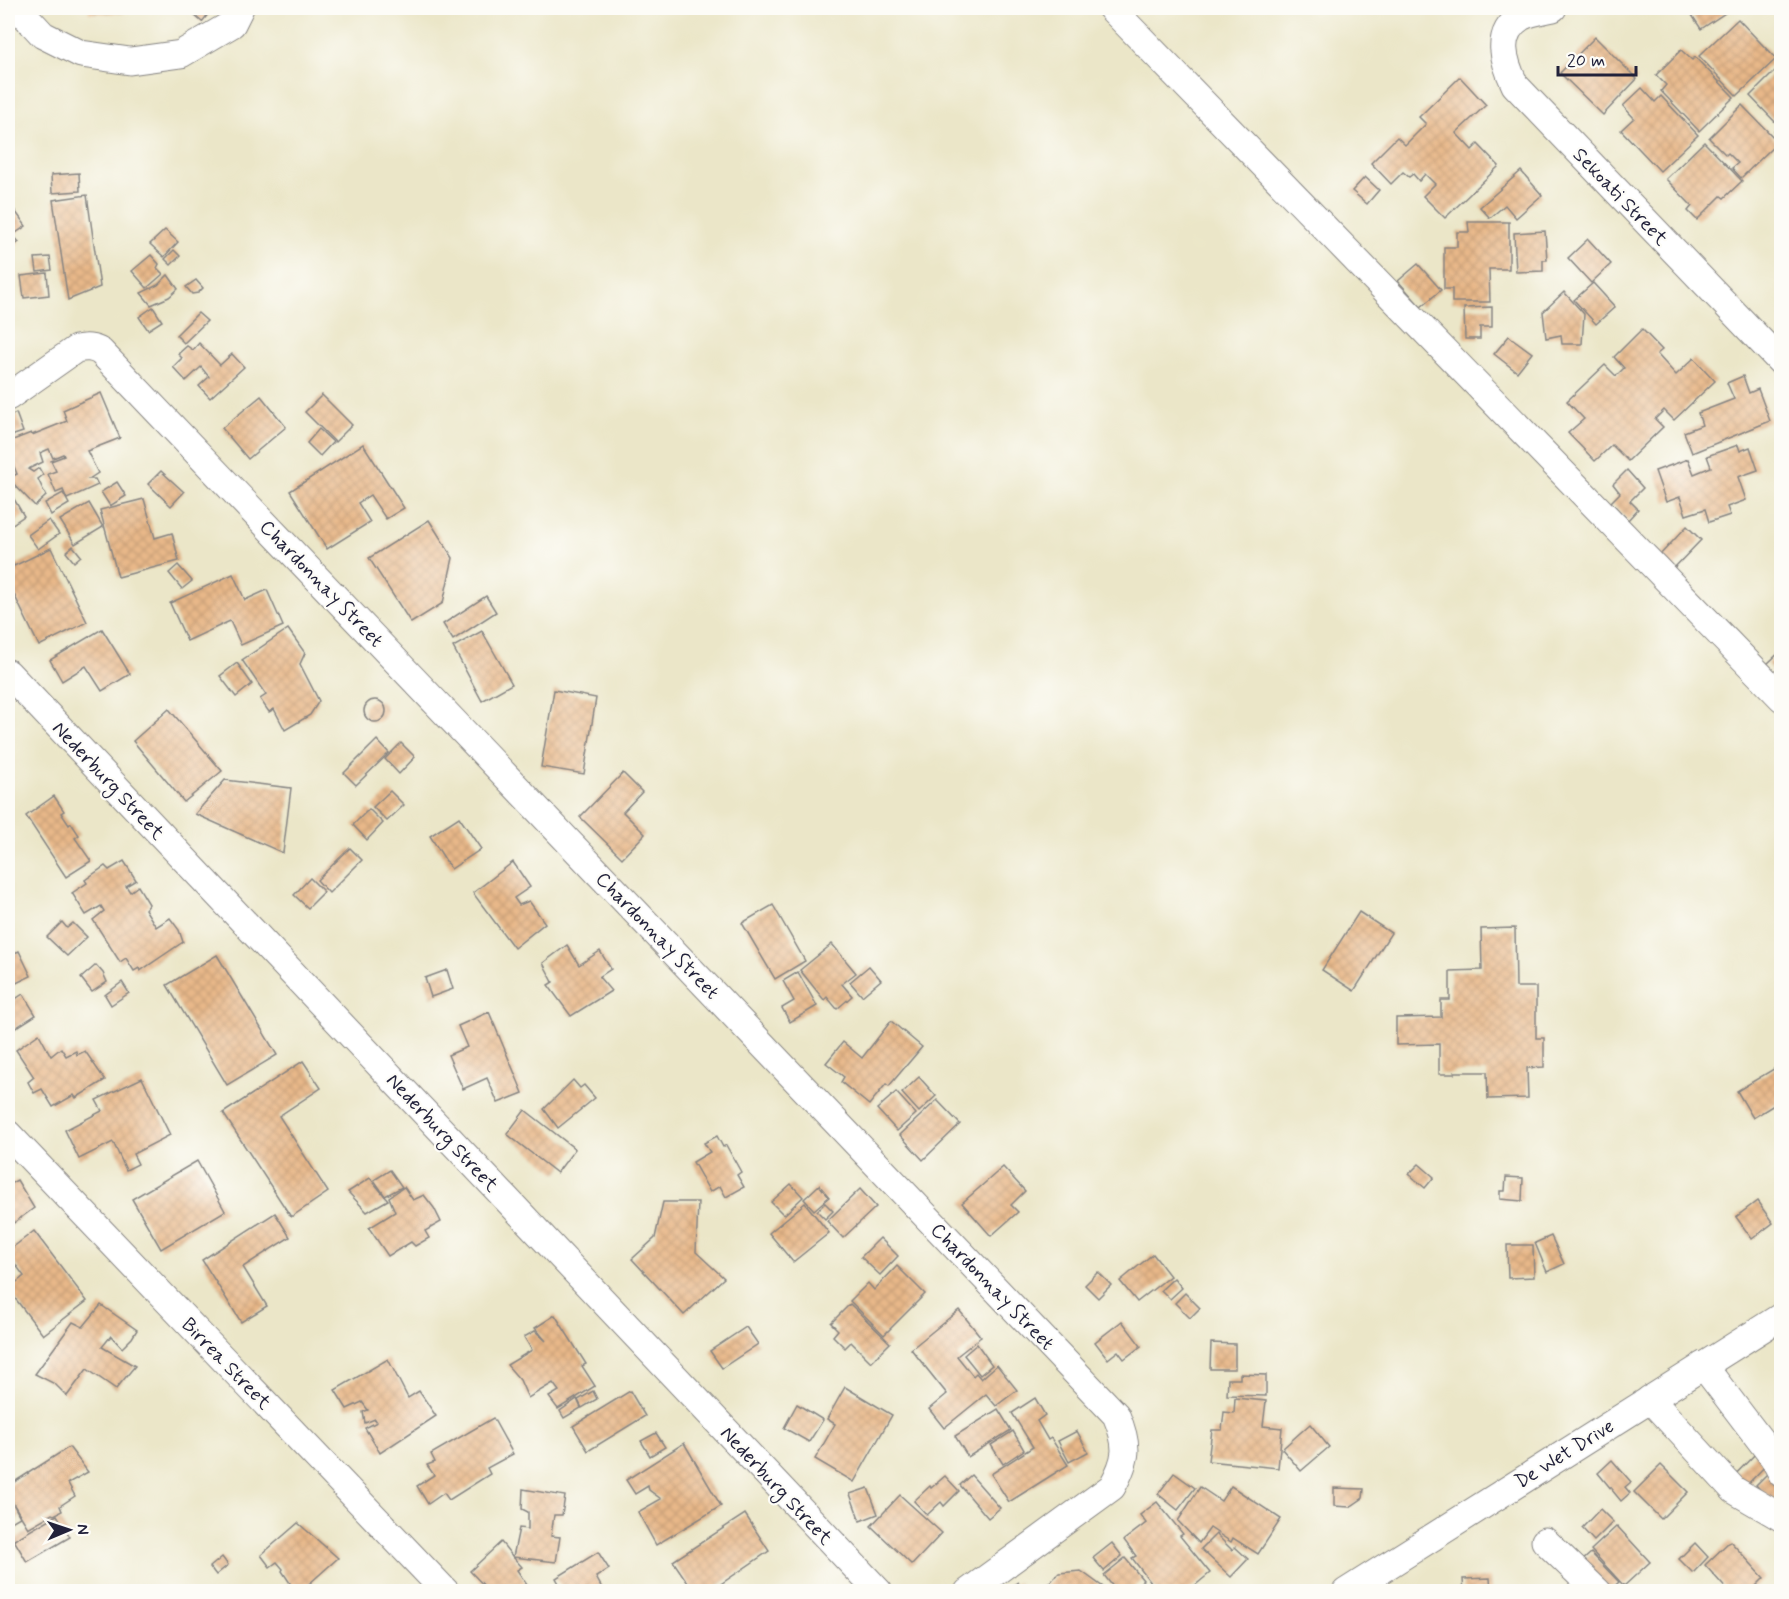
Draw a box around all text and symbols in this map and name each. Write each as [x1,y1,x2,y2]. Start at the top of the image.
scale bar [1558,39,1636,77]
text: 20 m [1567,49,1605,73]
street label: Sekoati Street [1566,142,1674,252]
street label: Chardonnay Street [253,514,389,654]
street label: Nederburg Street [45,716,170,847]
street label: Chardonnay Street [589,866,725,1006]
street label: Nederburg Street [379,1068,504,1199]
street label: Chardonnay Street [924,1217,1060,1357]
street label: Birrea Street [175,1312,277,1416]
street label: De Wet Drive [1510,1413,1620,1496]
street label: Nederburg Street [713,1421,838,1552]
north arrow [39,1500,99,1560]
text: N [72,1524,93,1535]

